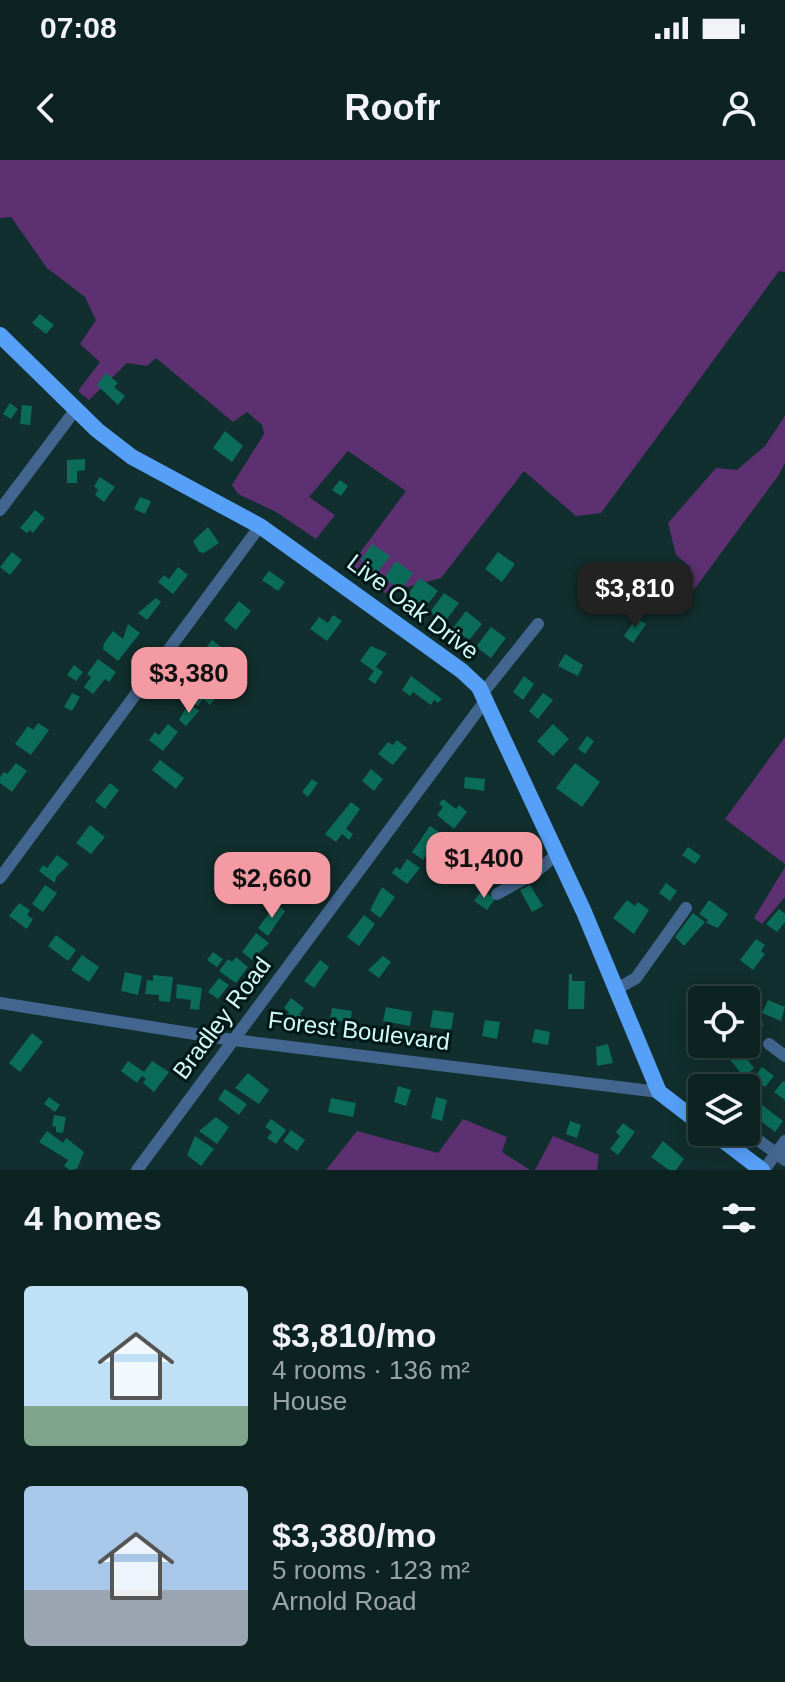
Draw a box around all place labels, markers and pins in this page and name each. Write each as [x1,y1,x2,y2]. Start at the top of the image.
pin: $3,810 [570,562,700,630]
pin: $3,380 [124,647,254,715]
pin: $1,400 [419,832,549,900]
pin: $2,660 [207,852,337,920]

